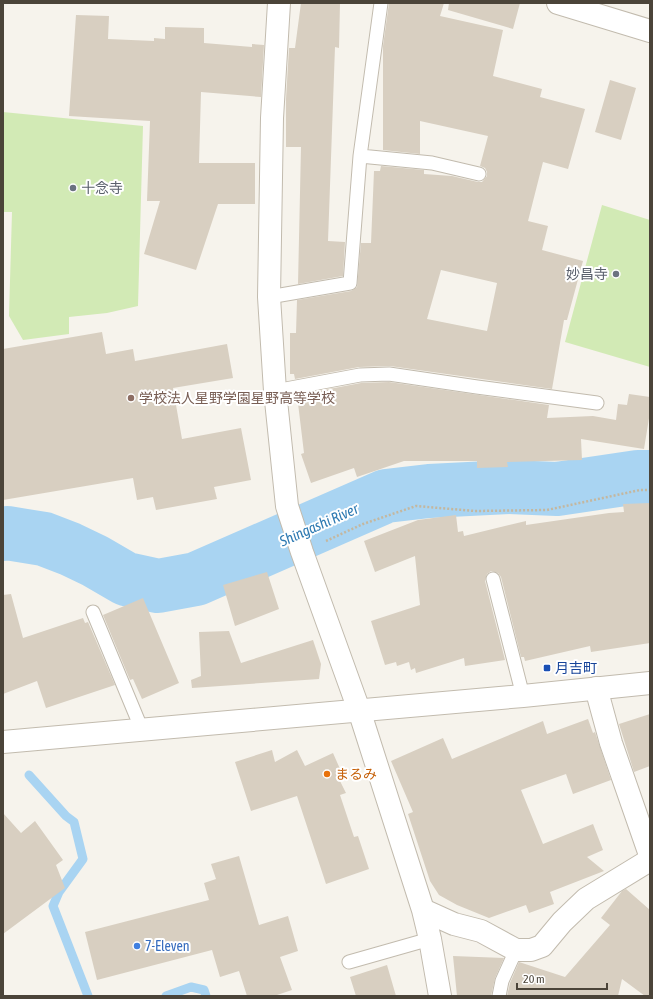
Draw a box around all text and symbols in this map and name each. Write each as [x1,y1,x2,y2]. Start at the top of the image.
place label: 十念寺 [81,180,123,196]
marker: 十念寺 [68,183,78,193]
place label: 妙昌寺 [566,266,608,282]
marker: 妙昌寺 [611,269,621,279]
place label: 学校法人星野学園星野高等学校 [139,390,335,406]
marker: 学校法人星野学園星野高等学校 [126,393,136,403]
water label: Shingashi River [276,499,361,550]
place label: 月吉町 [555,660,597,676]
marker: 月吉町 [542,663,552,673]
place label: まるみ [335,766,377,782]
marker: まるみ [322,769,332,779]
place label: 7-Eleven [145,938,190,954]
marker: 7-Eleven [132,941,142,951]
scale bar [517,965,607,991]
text: 20 m [523,972,545,986]

